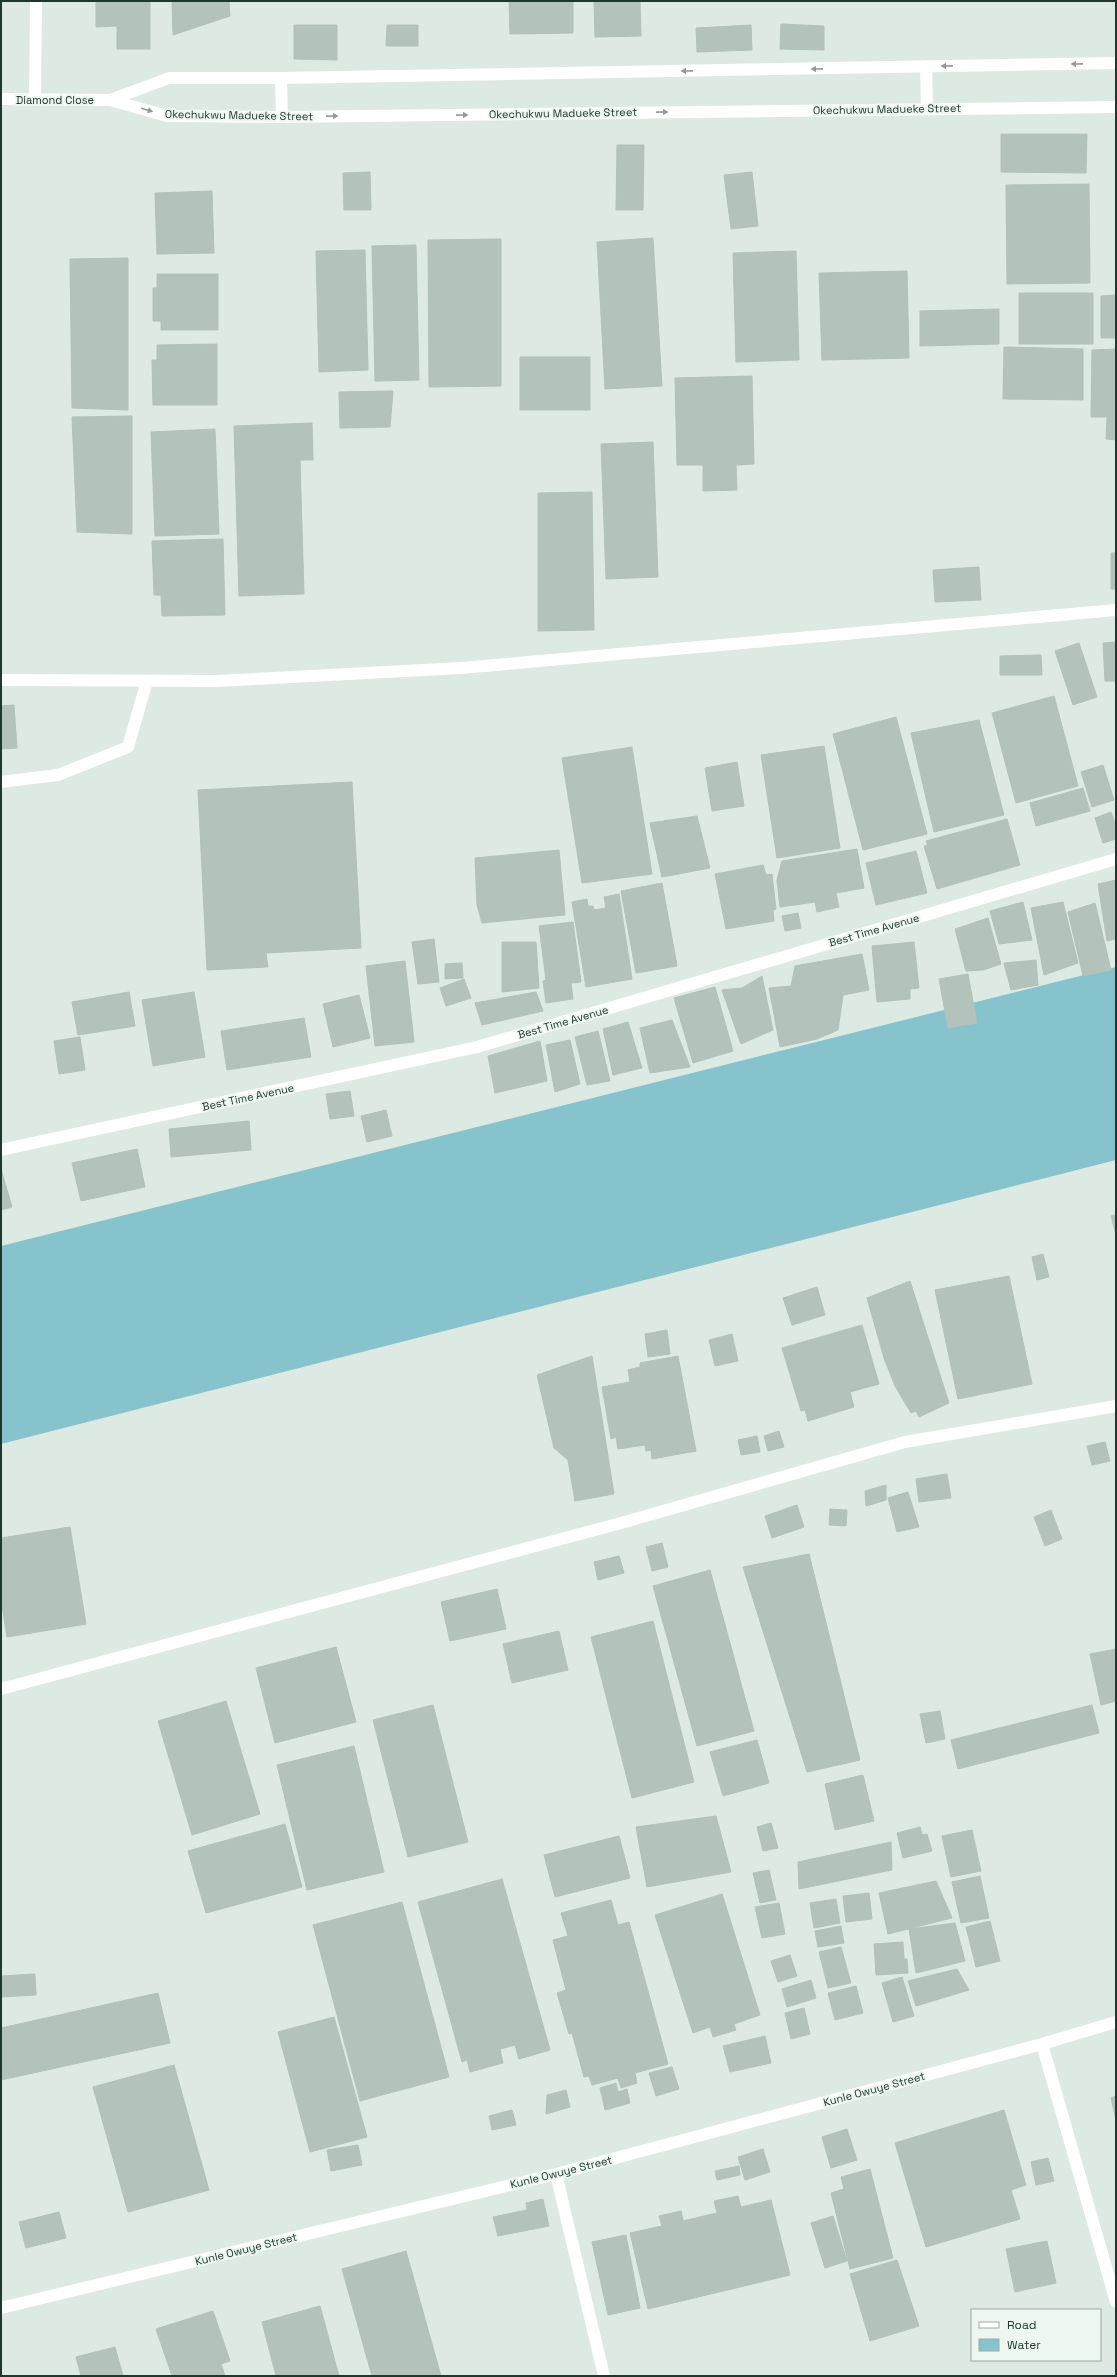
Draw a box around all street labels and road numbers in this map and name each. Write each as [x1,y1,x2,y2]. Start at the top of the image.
street label: Diamond Close [16,93,94,107]
street label: Okechukwu Madueke Street [813,101,961,117]
street label: Okechukwu Madueke Street [489,105,637,121]
street label: Okechukwu Madueke Street [165,107,313,123]
street label: Best Time Avenue [827,910,921,950]
street label: Best Time Avenue [516,1002,610,1042]
street label: Best Time Avenue [201,1080,295,1114]
street label: Kunle Owuye Street [822,2069,926,2109]
street label: Kunle Owuye Street [509,2153,613,2191]
street label: Kunle Owuye Street [194,2230,298,2268]

